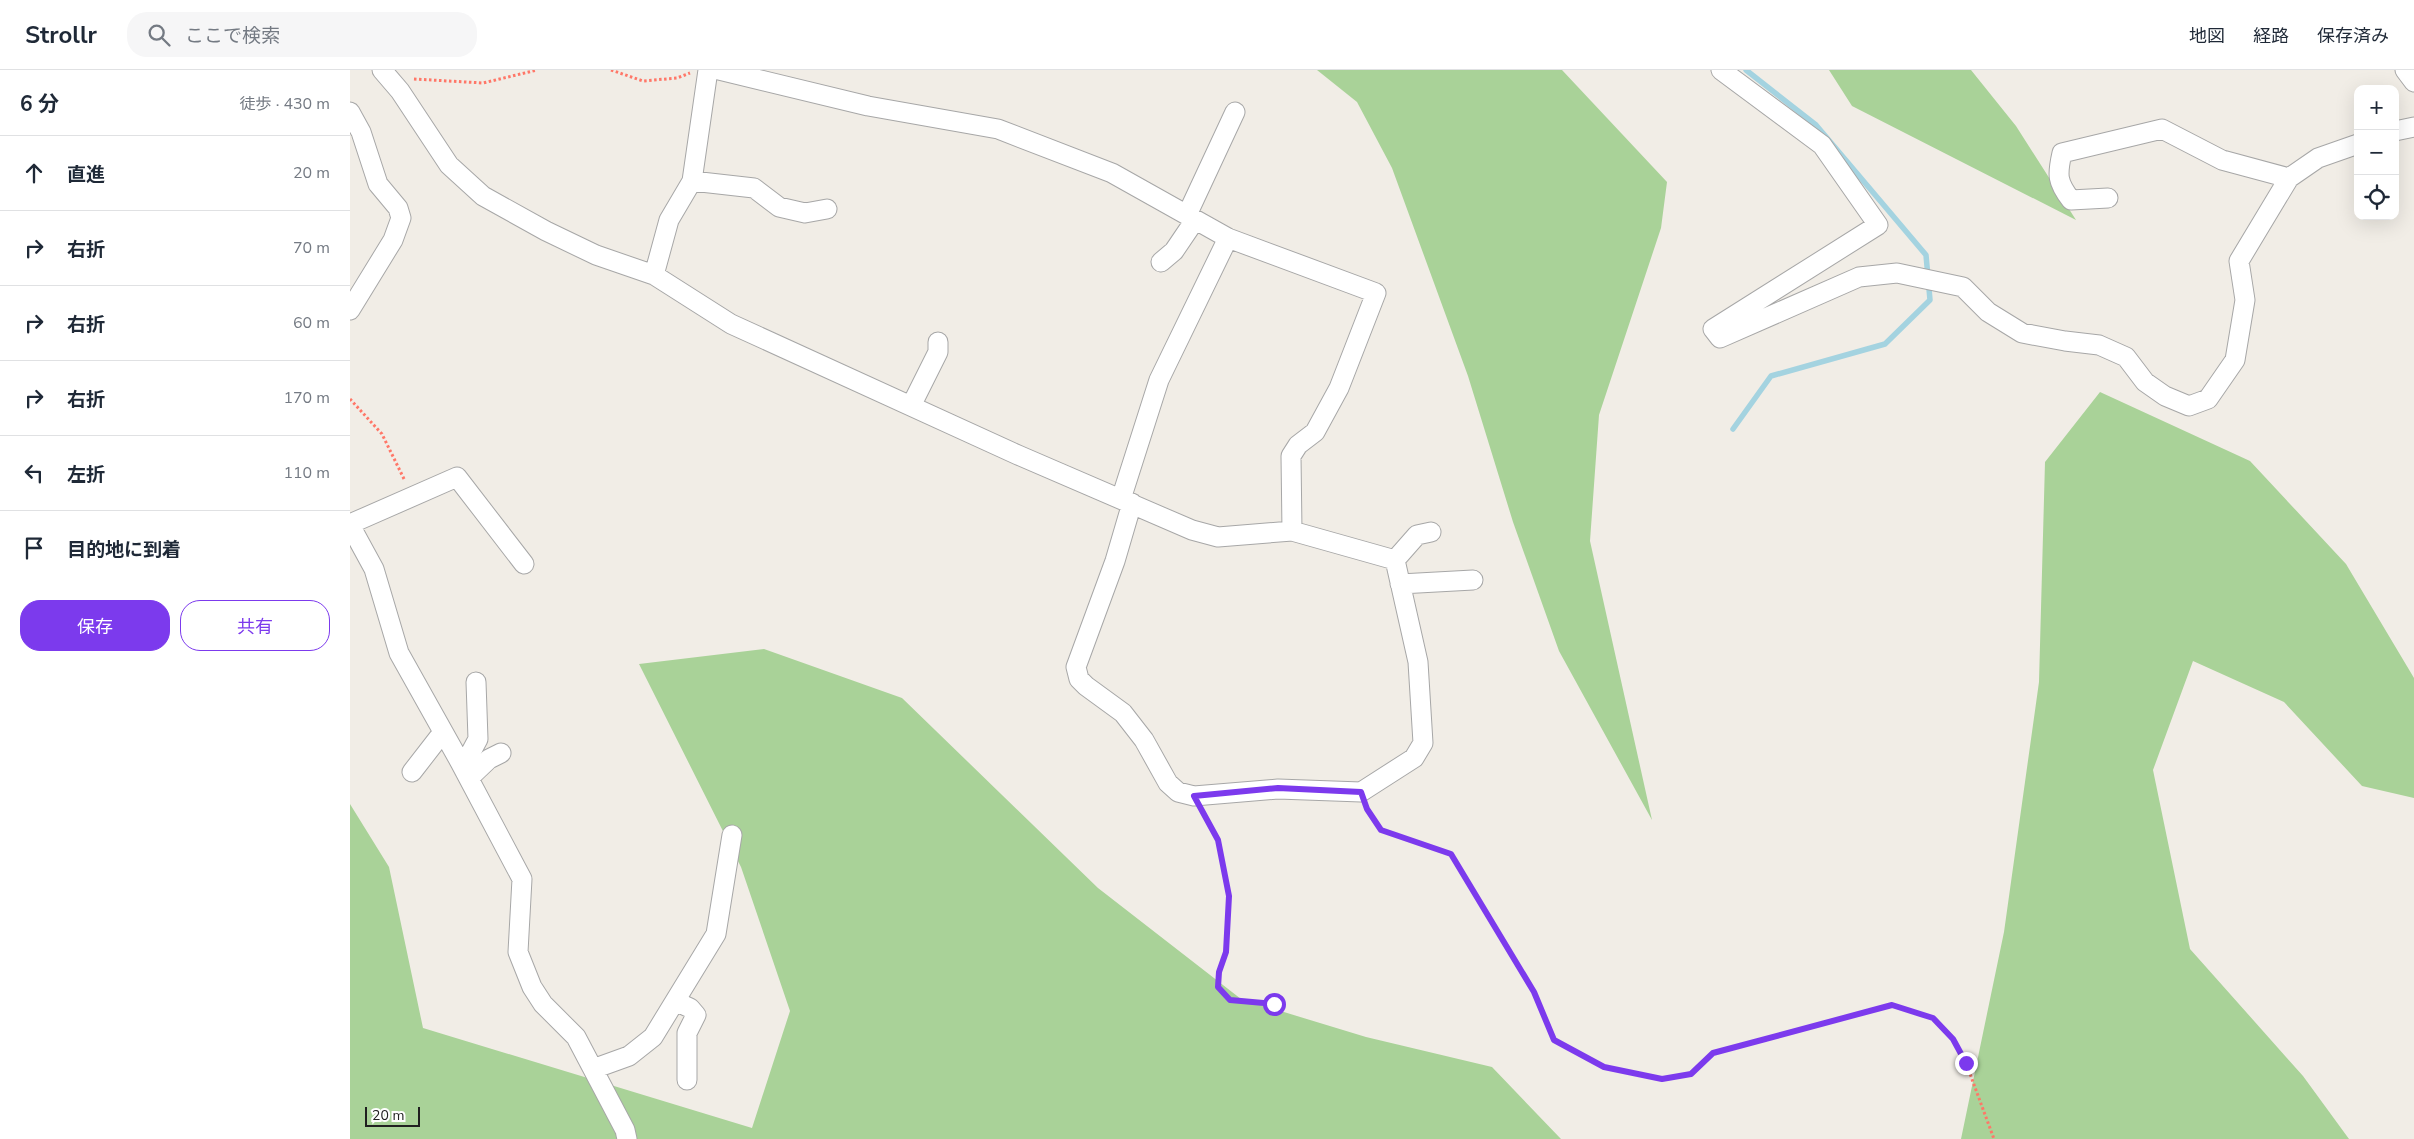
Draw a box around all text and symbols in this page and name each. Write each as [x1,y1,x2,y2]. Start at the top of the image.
search box [127,12,477,57]
text: Strollr [25,19,97,51]
icon: search [145,21,173,49]
text: ここで検索 [185,23,280,49]
text: 地図 [2189,24,2225,48]
text: 経路 [2253,24,2289,48]
text: 保存済み [2317,24,2389,48]
map controls [2354,85,2399,220]
button: + [2354,85,2399,130]
text: 6 分 [20,90,59,118]
text: 徒歩 · 430 m [240,93,330,115]
button: − [2354,130,2399,175]
icon: ahead [20,159,48,187]
text: 直進 [67,162,105,188]
text: 20 m [293,162,330,184]
button: locate [2354,175,2399,220]
icon: right [20,234,48,262]
text: 右折 [67,237,105,263]
text: 70 m [293,237,330,259]
icon: right [20,309,48,337]
text: 右折 [67,312,105,338]
text: 60 m [293,312,330,334]
icon: right [20,384,48,412]
text: 右折 [67,387,105,413]
text: 170 m [283,387,330,409]
icon: left [20,459,48,487]
text: 左折 [67,462,105,488]
text: 110 m [283,462,330,484]
icon: arrive [20,534,48,562]
text: 目的地に到着 [67,537,181,563]
button: 保存 [20,600,170,651]
button: 共有 [180,600,330,651]
route start [1263,993,1286,1016]
route end [1955,1052,1978,1075]
scale bar [365,1104,420,1127]
text: 20 m [372,1106,404,1125]

